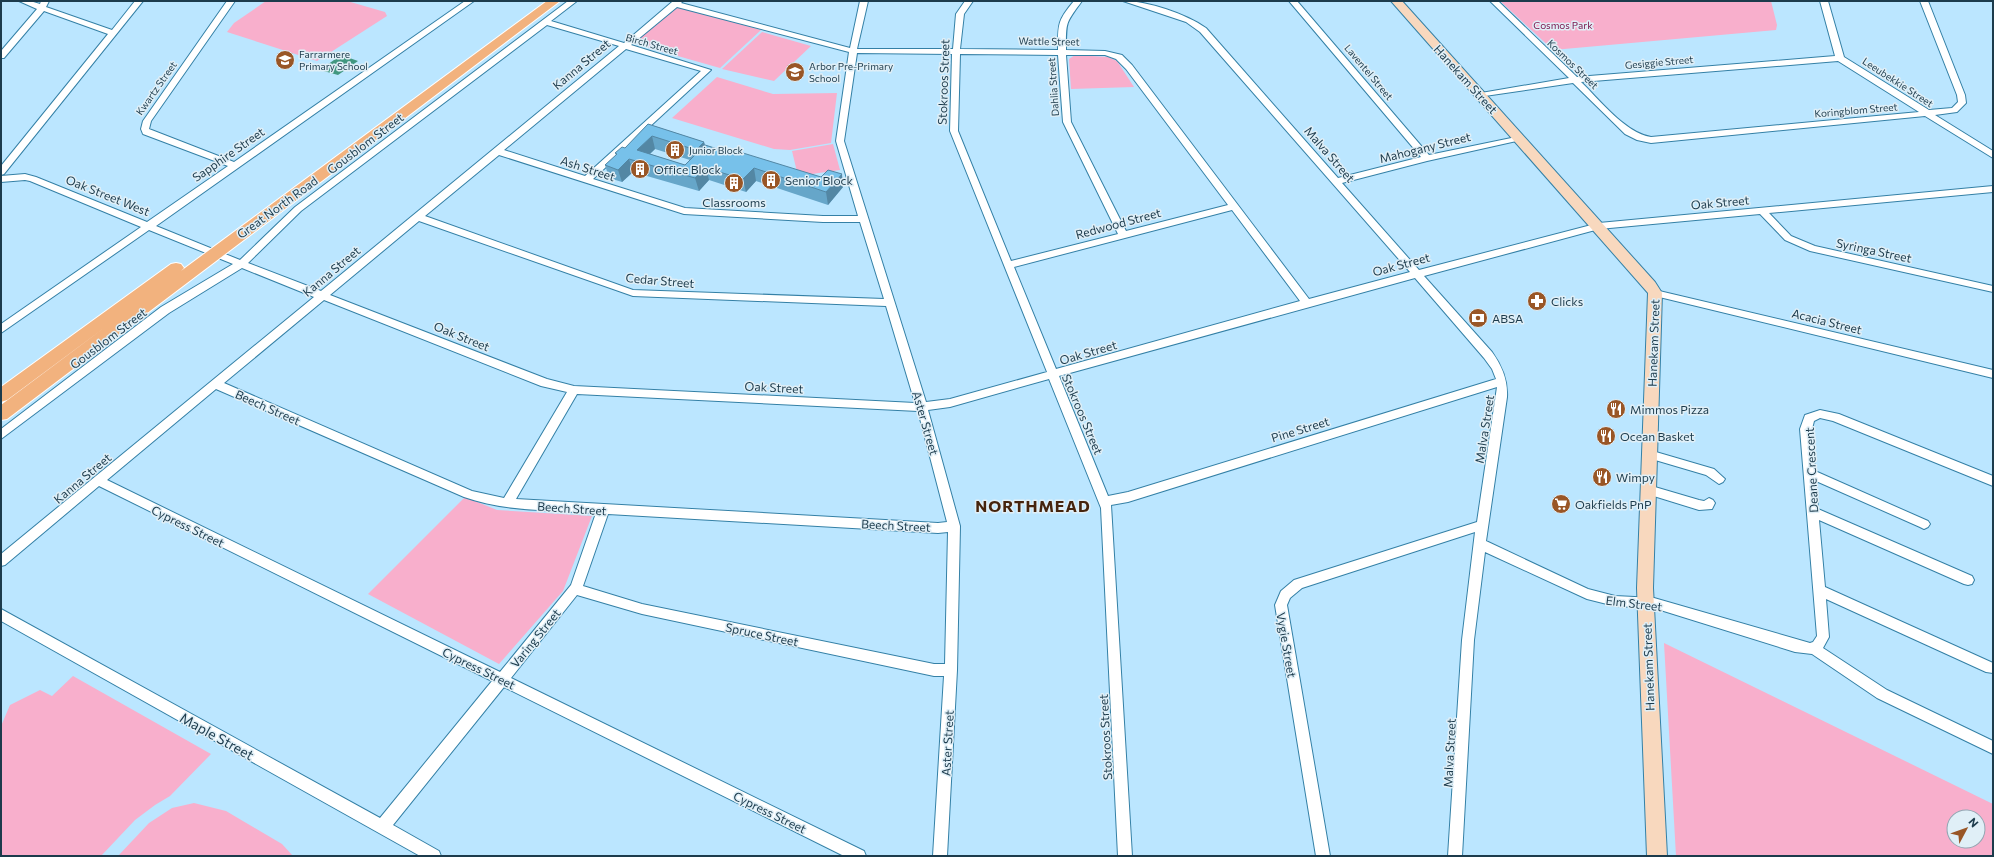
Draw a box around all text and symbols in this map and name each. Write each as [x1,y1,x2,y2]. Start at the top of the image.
park label: Cosmos Park [1533,19,1593,31]
street label: Birch Street [625,31,679,57]
street label: Wattle Street [1018,34,1080,48]
street label: Kanna Street [549,36,613,92]
street label: Kosmos Street [1545,37,1601,91]
street label: Stokroos Street [935,39,951,125]
street label: Laventel Street [1342,42,1396,102]
street label: Hanekam Street [1431,42,1501,116]
place label: Farrarmere Primary School [299,48,368,72]
school or university icon: Farrarmere Primary School [274,49,296,71]
street label: Gesiggie Street [1624,53,1694,71]
street label: Leeubekkie Street [1860,55,1936,109]
street label: Dahlia Street [1045,57,1061,117]
street label: Kwartz Street [133,59,179,117]
place label: Arbor Pre-Primary School [809,60,893,84]
school or university icon: Arbor Pre-Primary School [784,61,806,83]
street label: Koringblom Street [1814,100,1898,120]
street label: Gousblom Street [324,110,406,176]
street label: Malva Street [1302,123,1358,185]
street label: Sapphire Street [189,124,267,184]
street label: Mahogany Street [1378,129,1472,165]
building icon: Junior Block [664,139,686,161]
place label: Junior Block [689,144,744,156]
street label: Ash Street [559,153,617,183]
building icon: Office Block [629,158,651,180]
place label: Office Block [654,162,722,176]
building icon: Senior Block [760,169,782,191]
street label: Oak Street West [64,172,152,218]
building icon: Classrooms [723,172,745,194]
street label: Great North Road [234,173,320,241]
place label: Senior Block [785,173,853,187]
street label: Oak Street [1690,192,1750,212]
place label: Classrooms [702,195,766,209]
street label: Redwood Street [1074,205,1162,241]
street label: Syringa Street [1835,235,1913,265]
street label: Kanna Street [299,243,363,299]
street label: Oak Street [1371,250,1431,278]
street label: Cedar Street [625,270,695,290]
pharmacy icon: Clicks [1526,290,1548,312]
place label: Clicks [1551,294,1583,308]
street label: Hanekam Street [1644,299,1662,387]
street label: Gousblom Street [67,305,149,371]
street label: Acacia Street [1791,306,1864,336]
bank icon: ABSA [1467,307,1489,329]
place label: ABSA [1492,311,1523,325]
street label: Oak Street [432,318,492,354]
street label: Oak Street [1058,337,1118,367]
street label: Stokroos Street [1060,372,1106,456]
street label: Oak Street [744,378,804,396]
street label: Beech Street [233,386,303,428]
street label: Aster Street [910,389,942,457]
street label: Malva Street [1472,394,1496,464]
restaurant icon: Mimmos Pizza [1605,398,1627,420]
place label: Mimmos Pizza [1630,402,1709,416]
street label: Pine Street [1269,414,1331,444]
restaurant icon: Ocean Basket [1595,425,1617,447]
street label: Deane Crescent [1802,427,1820,513]
place label: Ocean Basket [1620,429,1694,443]
street label: Kanna Street [50,450,114,506]
restaurant icon: Wimpy [1591,466,1613,488]
place label: Wimpy [1616,470,1655,484]
supermarket icon: Oakfields PnP [1550,493,1572,515]
district label: NORTHMEAD [975,496,1091,515]
place label: Oakfields PnP [1575,497,1652,511]
street label: Beech Street [537,499,607,517]
street label: Cypress Street [149,502,227,550]
street label: Beech Street [861,516,931,534]
street label: Elm Street [1605,593,1663,613]
street label: Varing Street [507,606,563,670]
street label: Vygie Street [1274,611,1300,679]
street label: Spruce Street [724,619,800,649]
street label: Hanekam Street [1639,623,1657,711]
street label: Cypress Street [440,644,518,692]
street label: Stokroos Street [1096,694,1114,780]
street label: Maple Street [177,709,257,763]
street label: Aster Street [938,710,956,776]
street label: Malva Street [1440,718,1458,788]
street label: Cypress Street [731,788,809,836]
north arrow [1946,809,1986,849]
text: N [1966,815,1982,829]

